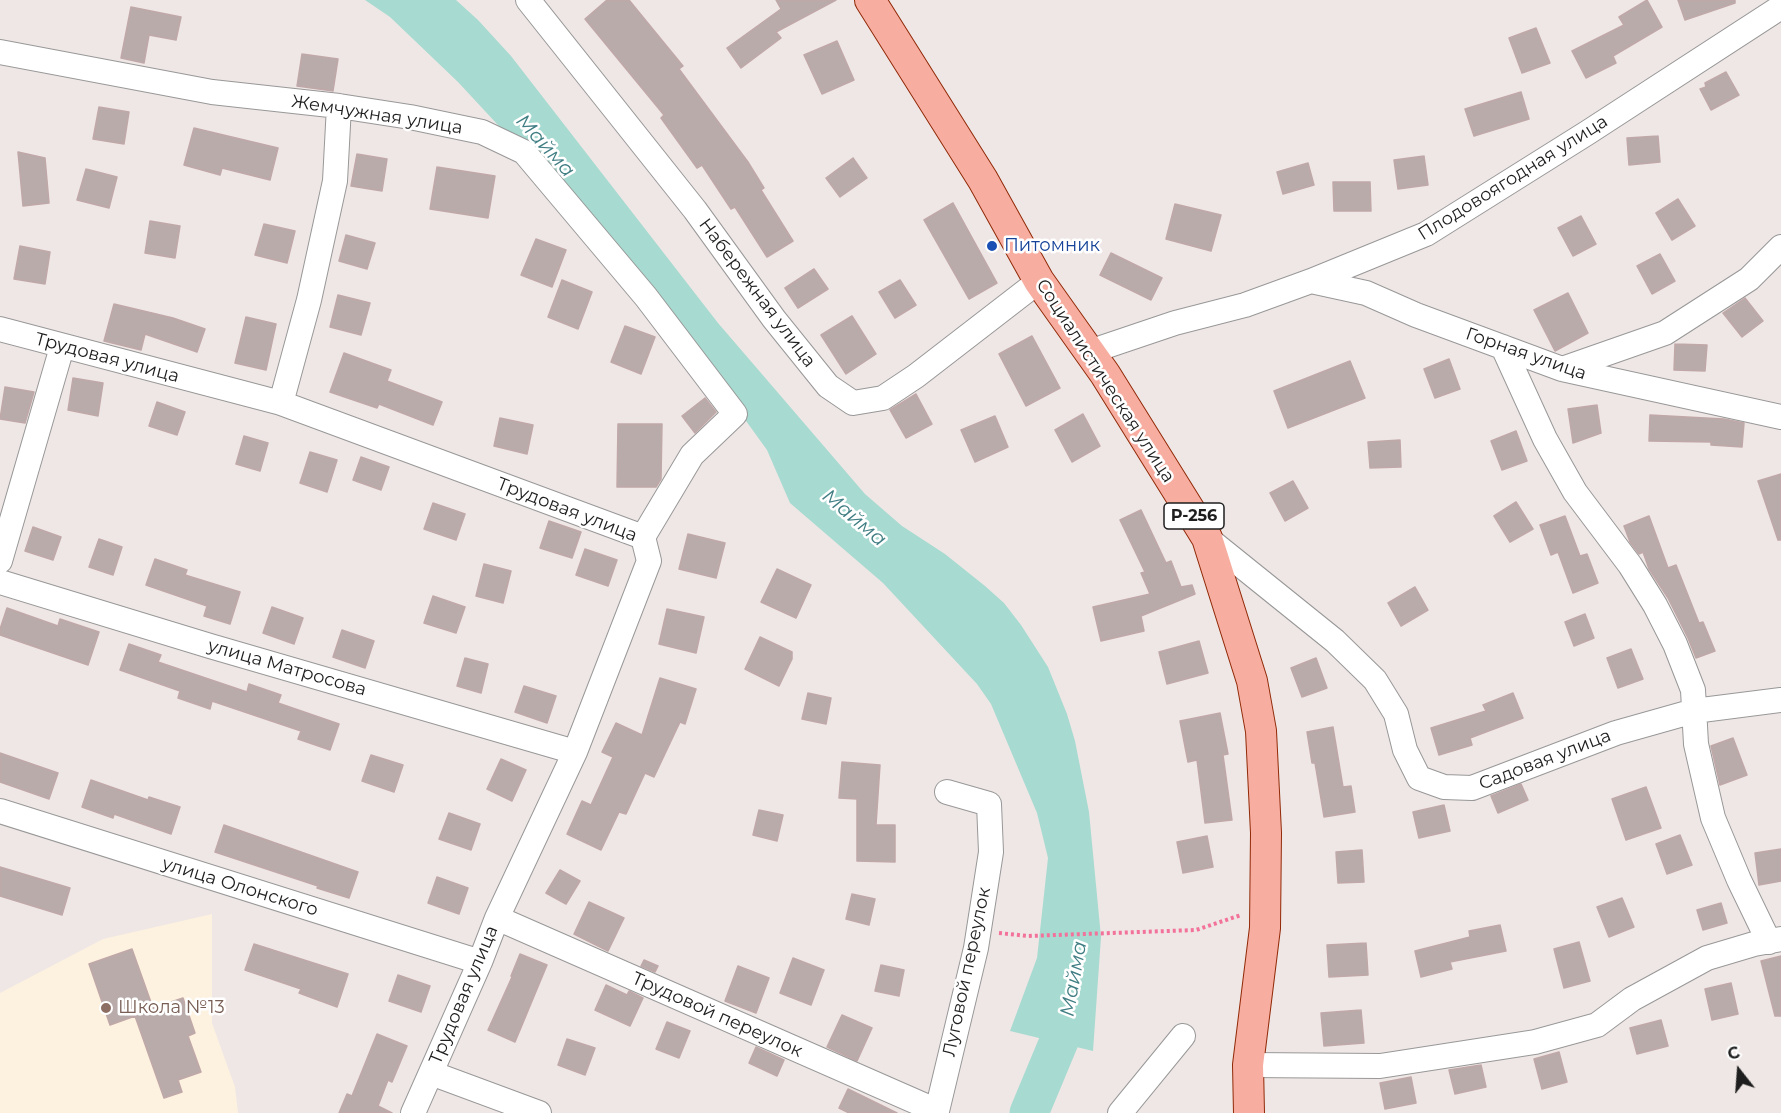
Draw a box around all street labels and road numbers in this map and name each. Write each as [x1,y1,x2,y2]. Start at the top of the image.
street label: Жемчужная улица [290,91,464,139]
street label: Плодовоягодная улица [1414,111,1612,245]
street label: Набережная улица [694,214,820,372]
street label: Социалистическая улица [1031,275,1179,487]
street label: Горная улица [1463,323,1589,385]
street label: Трудовая улица [33,328,181,388]
street label: Трудовая улица [494,473,640,547]
road number: Р-256 [1164,503,1224,529]
street label: улица Матросова [205,635,369,701]
street label: Садовая улица [1476,725,1614,795]
street label: улица Олонского [159,853,321,921]
street label: Луговой переулок [938,885,996,1059]
street label: Трудовая улица [425,922,503,1068]
street label: Трудовой переулок [628,968,806,1062]

